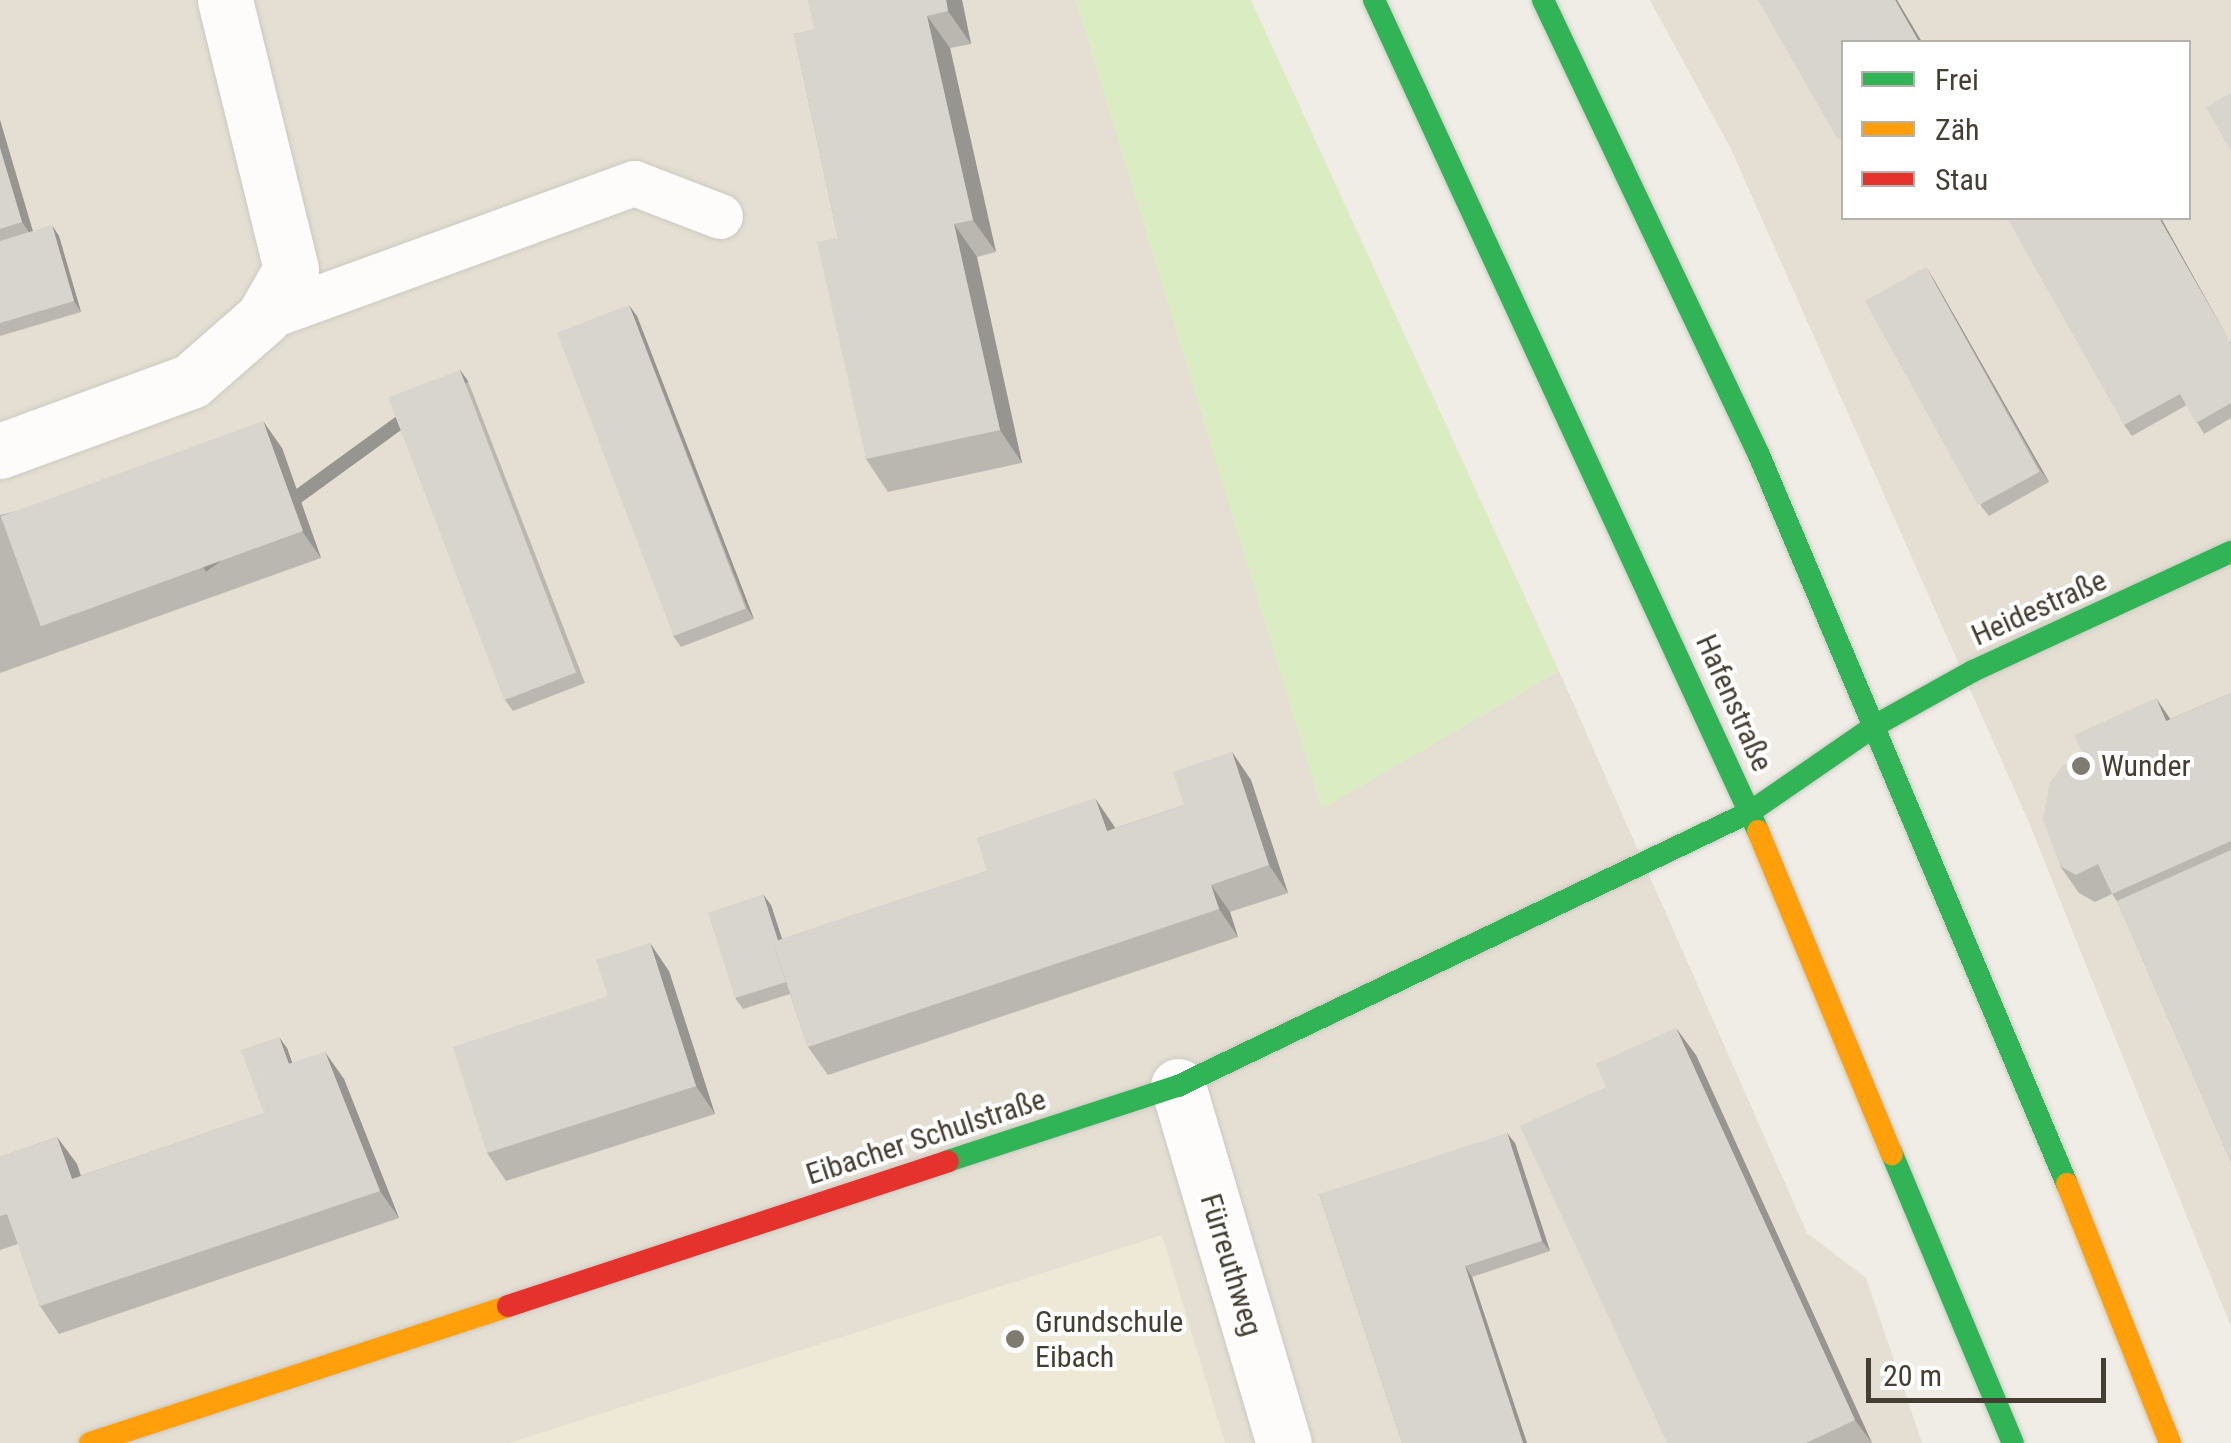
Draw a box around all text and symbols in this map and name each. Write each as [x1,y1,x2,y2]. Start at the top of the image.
legend [1841,40,2191,220]
text: Frei [1935,62,1979,97]
text: Zäh [1935,112,1980,147]
text: Stau [1935,162,1988,197]
street label: Heidestraße [1966,562,2112,654]
street label: Hafenstraße [1688,629,1780,777]
place label: Wunder [2101,748,2191,784]
marker: Wunder [2070,755,2092,777]
street label: Eibacher Schulstraße [802,1081,1050,1193]
street label: Fürreuthweg [1192,1189,1270,1341]
place label: Grundschule Eibach [1035,1304,1183,1374]
marker: Grundschule Eibach [1004,1328,1026,1350]
scale bar [1871,1338,2111,1400]
text: 20 m [1883,1358,1942,1393]

